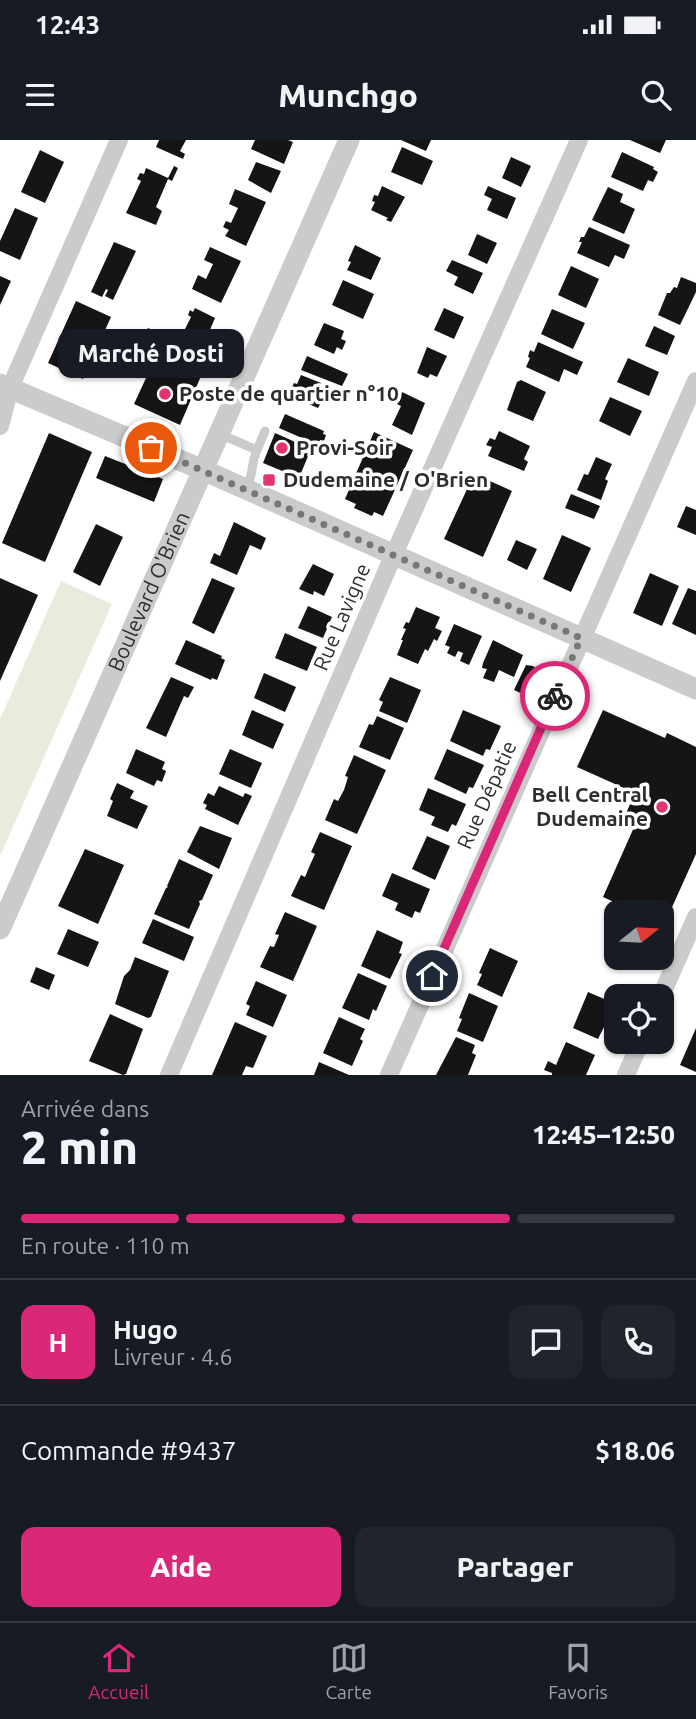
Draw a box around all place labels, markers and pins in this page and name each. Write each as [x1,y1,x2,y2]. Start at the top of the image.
callout: Marché Dosti [58,329,244,378]
place label: Poste de quartier n°10 [179,381,399,405]
marker: Poste de quartier n°10 [157,386,173,402]
pin [121,418,181,478]
place label: Provi-Soir [296,435,394,459]
marker: Provi-Soir [274,440,290,456]
place label: Dudemaine / O'Brien [283,467,488,491]
marker: Dudemaine / O'Brien [261,472,277,488]
place label: Bell Central Dudemaine [531,782,648,830]
marker: Bell Central Dudemaine [654,799,670,815]
pin [402,946,462,1006]

